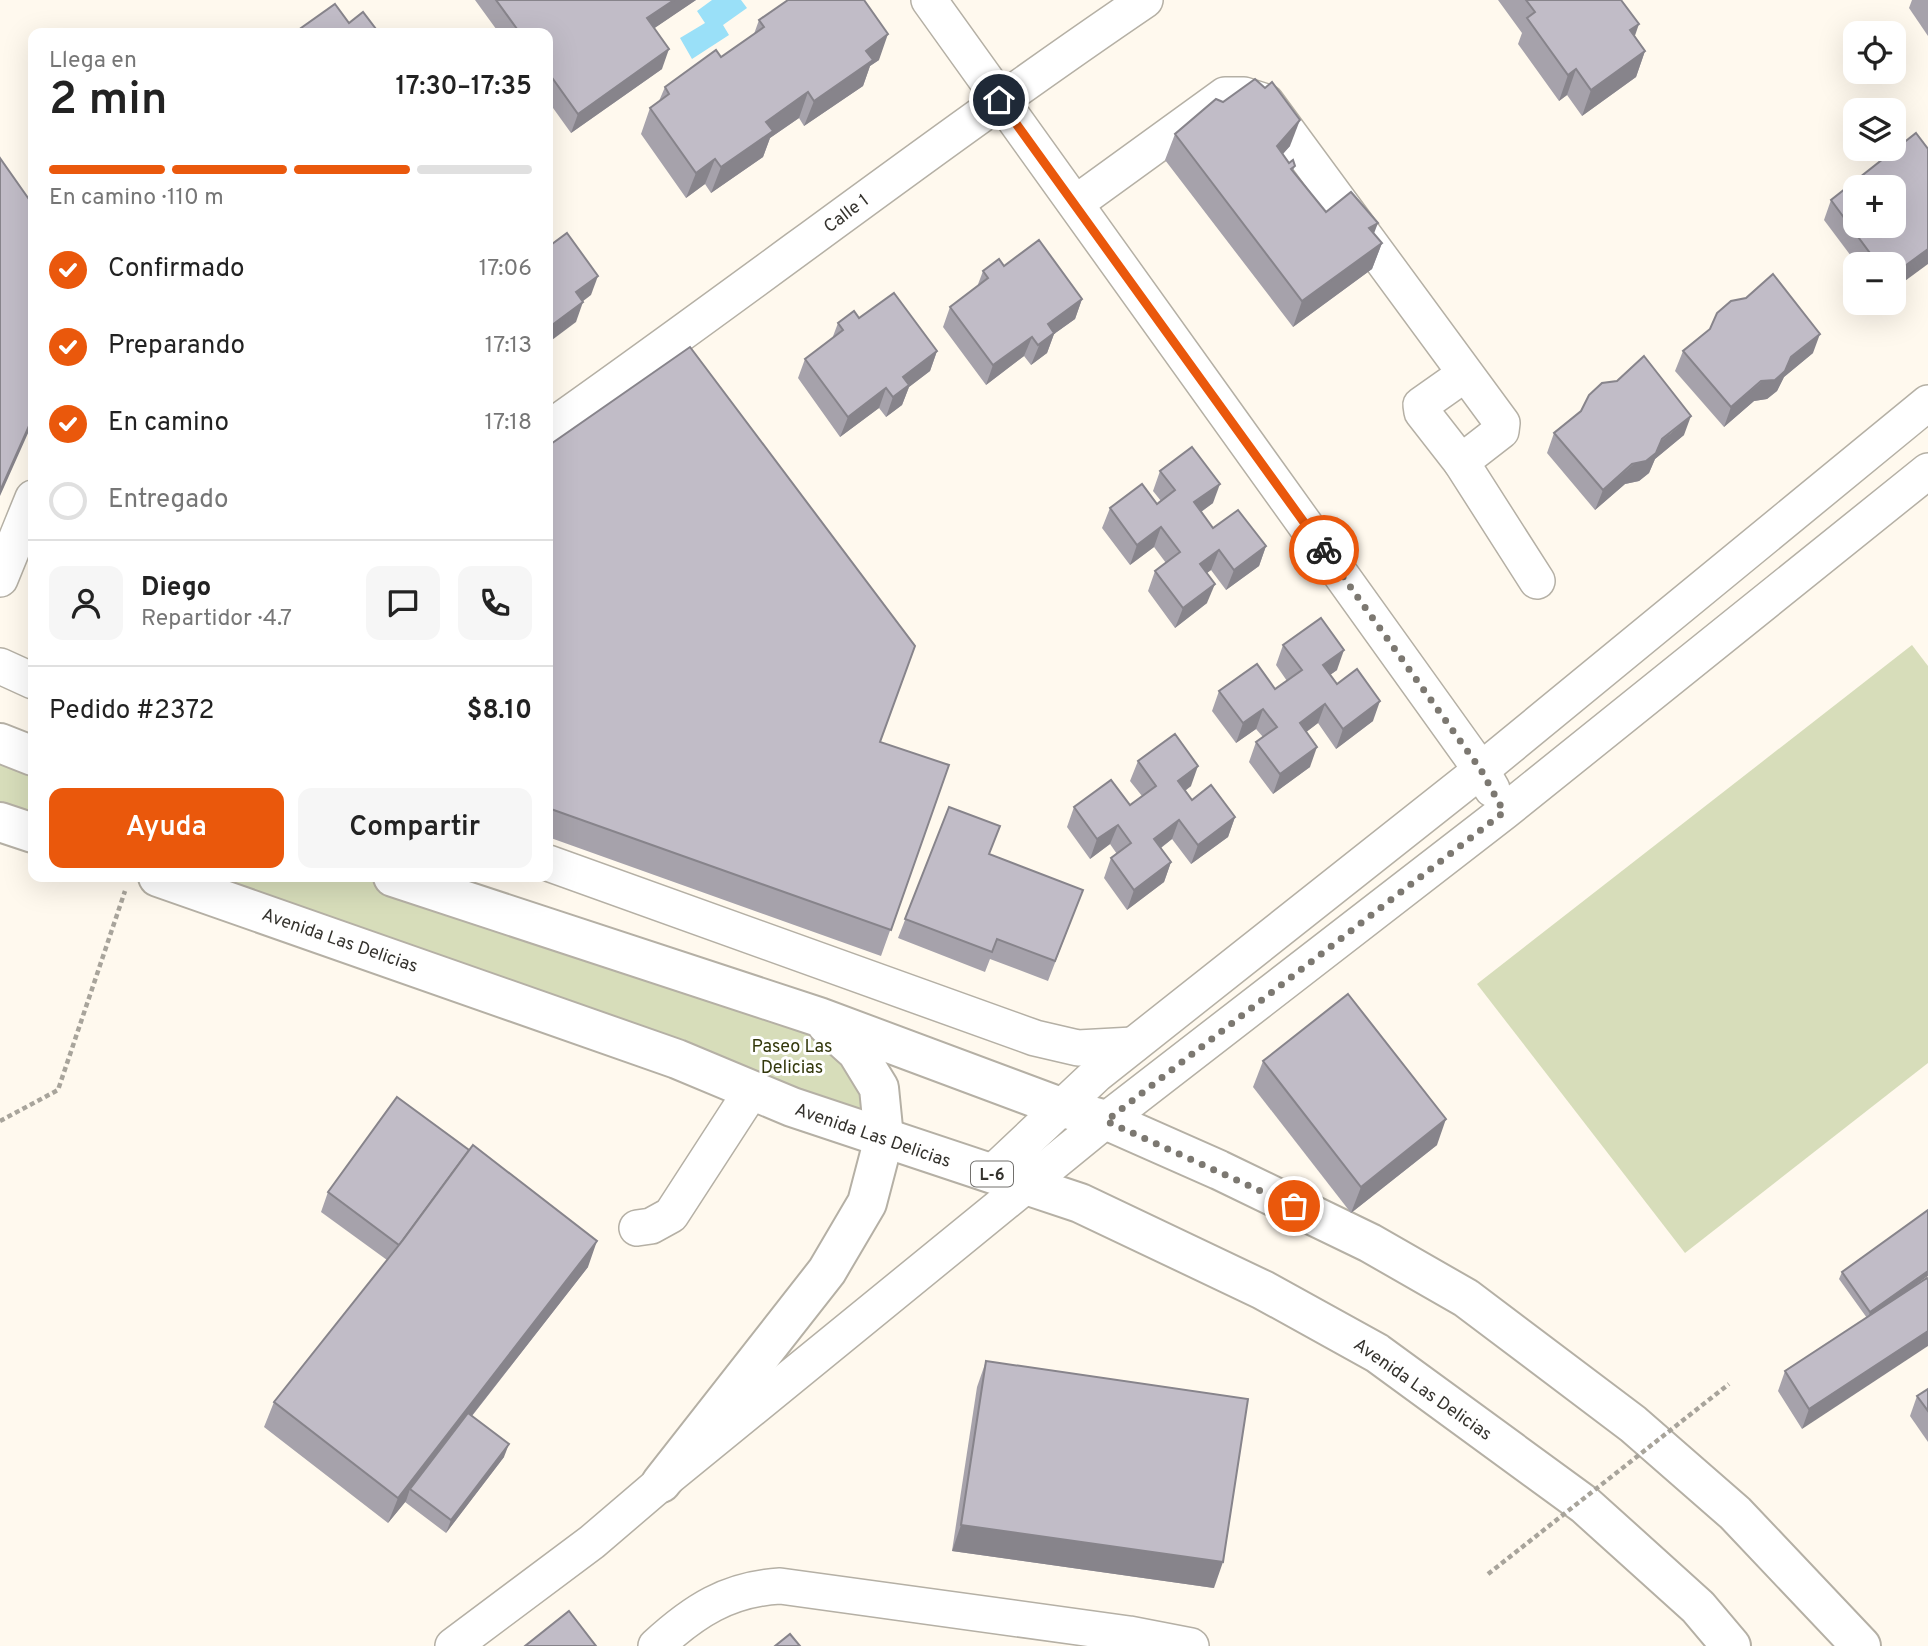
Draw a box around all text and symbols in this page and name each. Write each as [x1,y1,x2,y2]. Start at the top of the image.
map controls [1843,21,1906,315]
button: locate [1843,21,1906,84]
text: Llega en [49,47,137,76]
pin [969,70,1029,130]
text: 17:30–17:35 [396,71,532,104]
text: 2 min [49,72,168,131]
icon: home [980,81,1018,119]
button: layers [1843,98,1906,161]
button: + [1843,175,1906,238]
text: En camino · 110 m [49,184,224,213]
street label: Calle 1 [820,190,874,239]
icon: check [49,251,87,289]
button: − [1843,252,1906,315]
text: Confirmado [108,253,245,286]
text: 17:06 [479,255,532,284]
icon: check [49,328,87,366]
text: Preparando [108,330,245,363]
text: 17:13 [485,332,532,361]
icon: check [49,405,87,443]
text: En camino [108,407,229,440]
text: 17:18 [485,409,532,438]
text: Entregado [108,484,228,517]
courier [1289,515,1359,585]
icon: bike [1305,531,1343,569]
button: person [49,566,123,640]
button: chat [366,566,440,640]
button: phone [458,566,532,640]
text: Diego [141,572,211,605]
text: Repartidor · 4.7 [141,605,292,634]
text: Pedido #2372 [49,695,215,728]
text: $8.10 [467,695,532,728]
button: Ayuda [49,788,284,868]
button: Compartir [298,788,532,868]
street label: Avenida Las Delicias [258,904,421,979]
park label: Paseo Las Delicias [752,1036,832,1080]
street label: Avenida Las Delicias [791,1099,954,1174]
road number: L-6 [971,1162,1013,1186]
pin [1264,1176,1324,1236]
icon: bag [1275,1187,1313,1225]
street label: Avenida Las Delicias [1349,1334,1496,1447]

